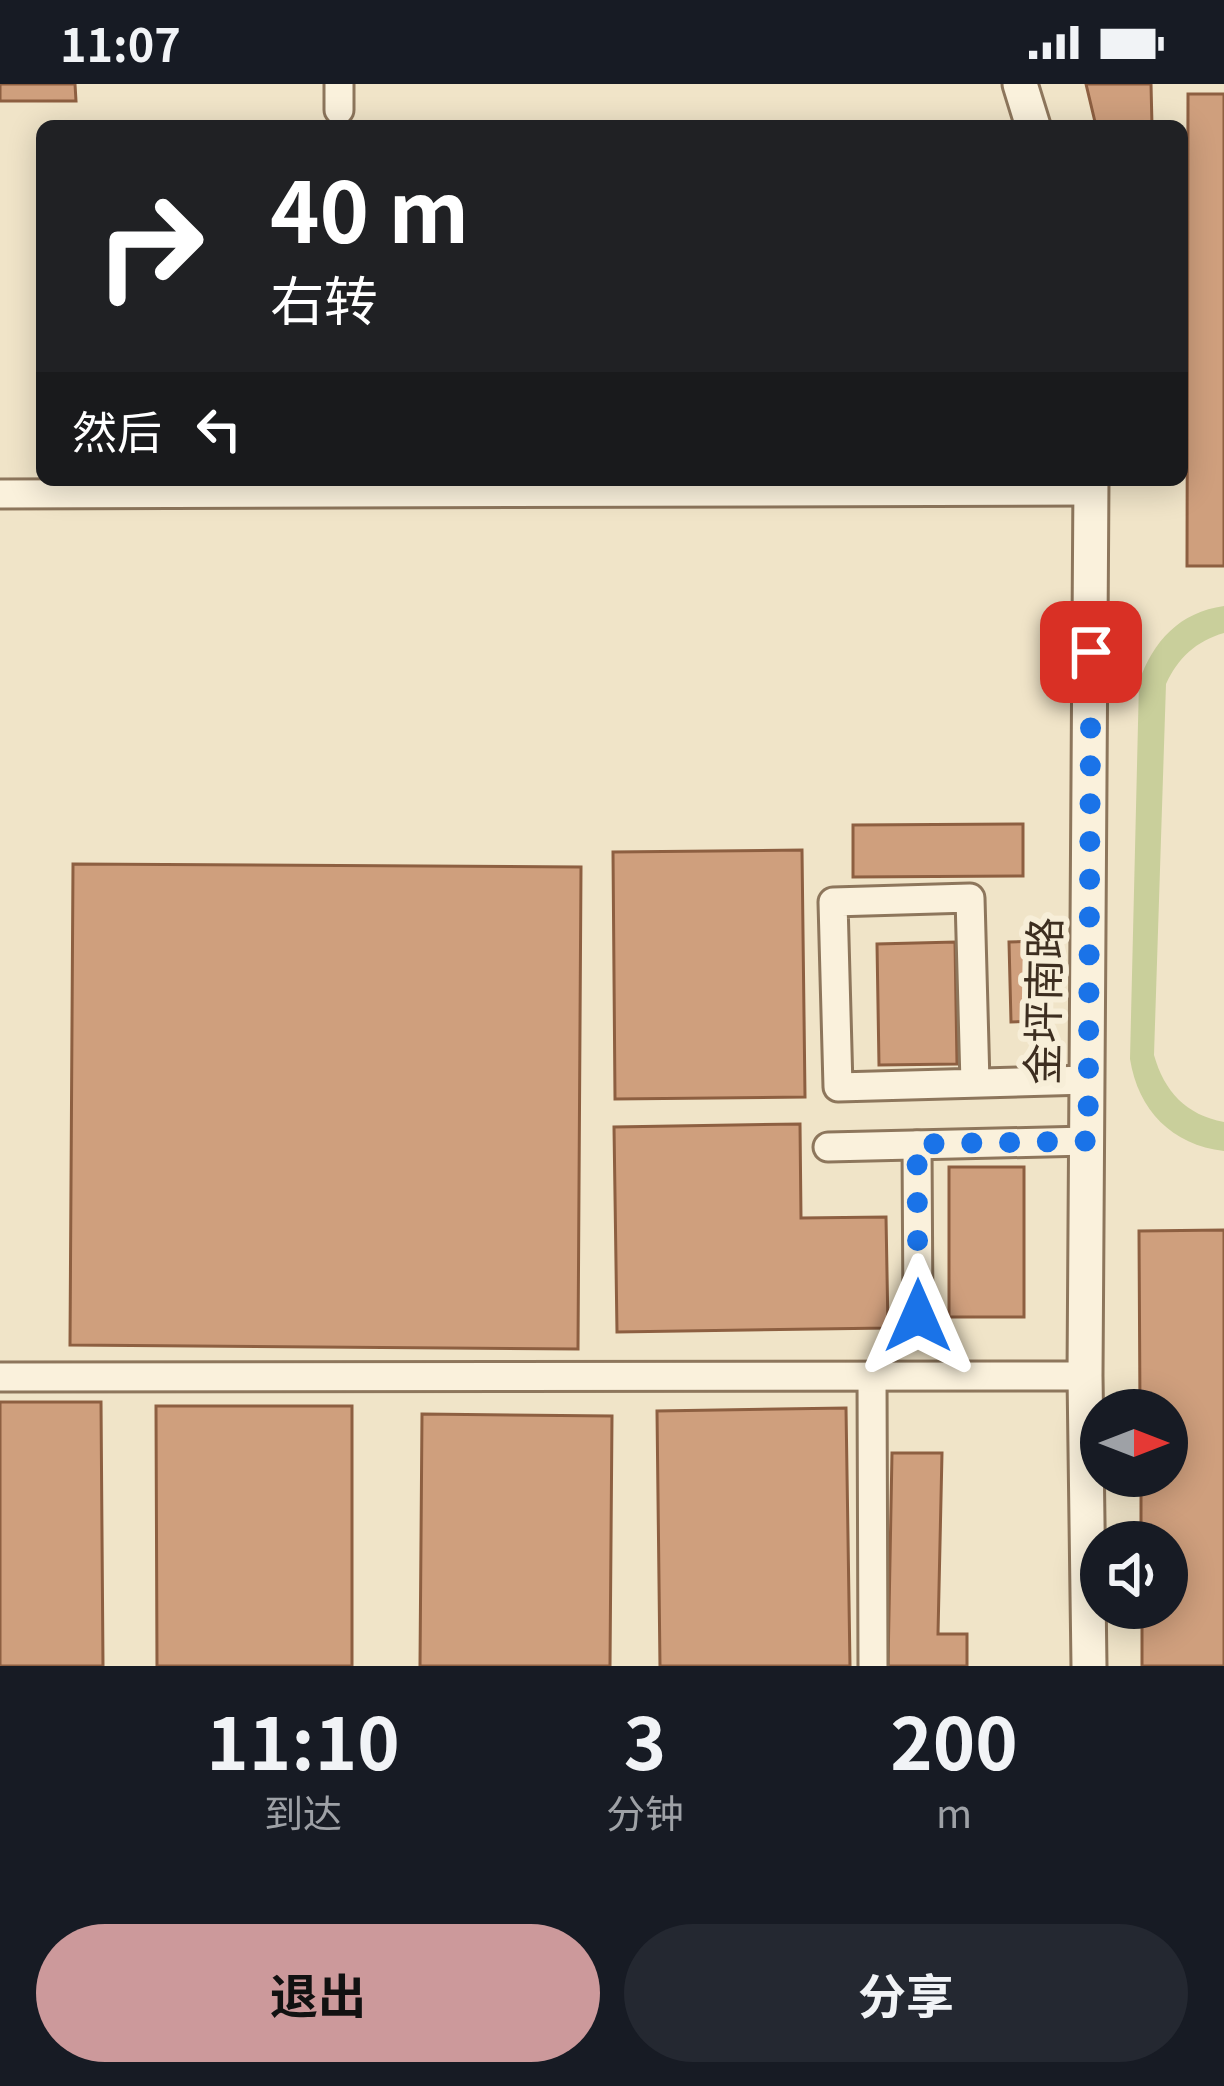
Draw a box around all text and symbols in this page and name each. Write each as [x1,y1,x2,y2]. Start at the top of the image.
text: 11:07 [60,10,181,75]
text: 40 m [270,146,469,267]
icon: right [72,168,228,324]
text: 右转 [270,258,378,337]
icon: left [186,396,252,462]
text: 然后 [72,397,162,462]
pin [1040,601,1142,703]
icon: arrive [1058,619,1124,685]
street label: 金坪南路 [1009,916,1072,1085]
position arrow [855,1253,981,1379]
north arrow [1080,1389,1188,1497]
map controls [1080,1389,1188,1629]
button: sound [1080,1521,1188,1629]
text: 11:10 [206,1686,400,1791]
text: 3 [624,1686,666,1791]
text: 200 [890,1686,1018,1791]
text: 到达 [264,1783,342,1839]
text: 分钟 [606,1783,684,1839]
text: m [936,1783,972,1839]
button: 退出 [36,1924,600,2062]
button: 分享 [624,1924,1188,2062]

